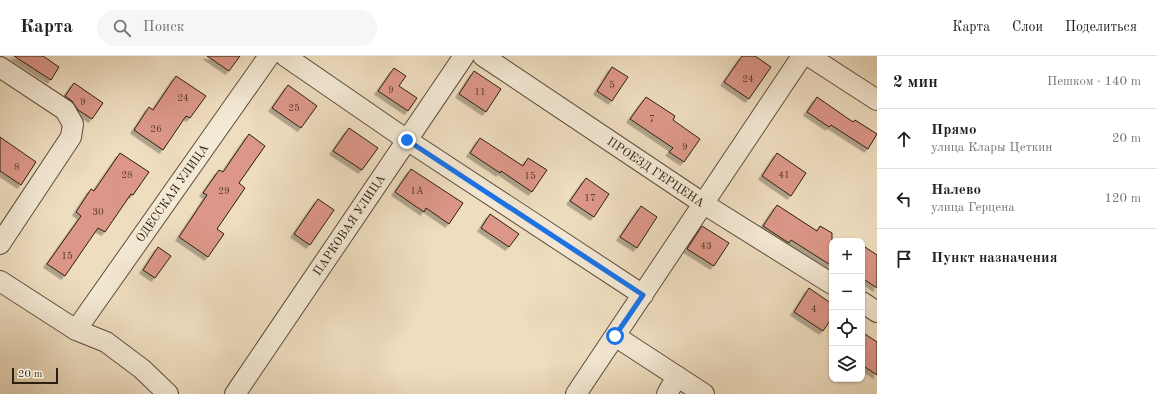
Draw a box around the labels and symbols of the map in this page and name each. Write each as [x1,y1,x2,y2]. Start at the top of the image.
house number: 24 [742,74,754,84]
house number: 5 [609,80,615,90]
house number: 9 [388,85,394,95]
house number: 11 [474,87,486,97]
house number: 24 [177,93,189,103]
house number: 9 [80,97,86,107]
house number: 25 [288,103,300,113]
house number: 7 [649,114,655,124]
house number: 26 [150,124,162,134]
route end [398,131,416,149]
street label: ПРОЕЗД ГЕРЦЕНА [605,136,706,210]
street label: ОДЕССКАЯ УЛИЦА [134,142,211,245]
house number: 9 [682,142,688,152]
house number: 8 [14,162,20,172]
house number: 28 [121,170,133,180]
house number: 41 [778,170,790,180]
house number: 15 [524,171,536,181]
street label: ПАРКОВАЯ УЛИЦА [312,173,388,278]
house number: 29 [218,186,230,196]
house number: 1А [410,186,424,196]
house number: 17 [584,193,596,203]
house number: 30 [92,207,104,217]
house number: 43 [700,241,712,251]
house number: 15 [61,251,73,261]
house number: 4 [811,304,817,314]
route start [606,327,624,345]
scale bar [12,366,58,385]

